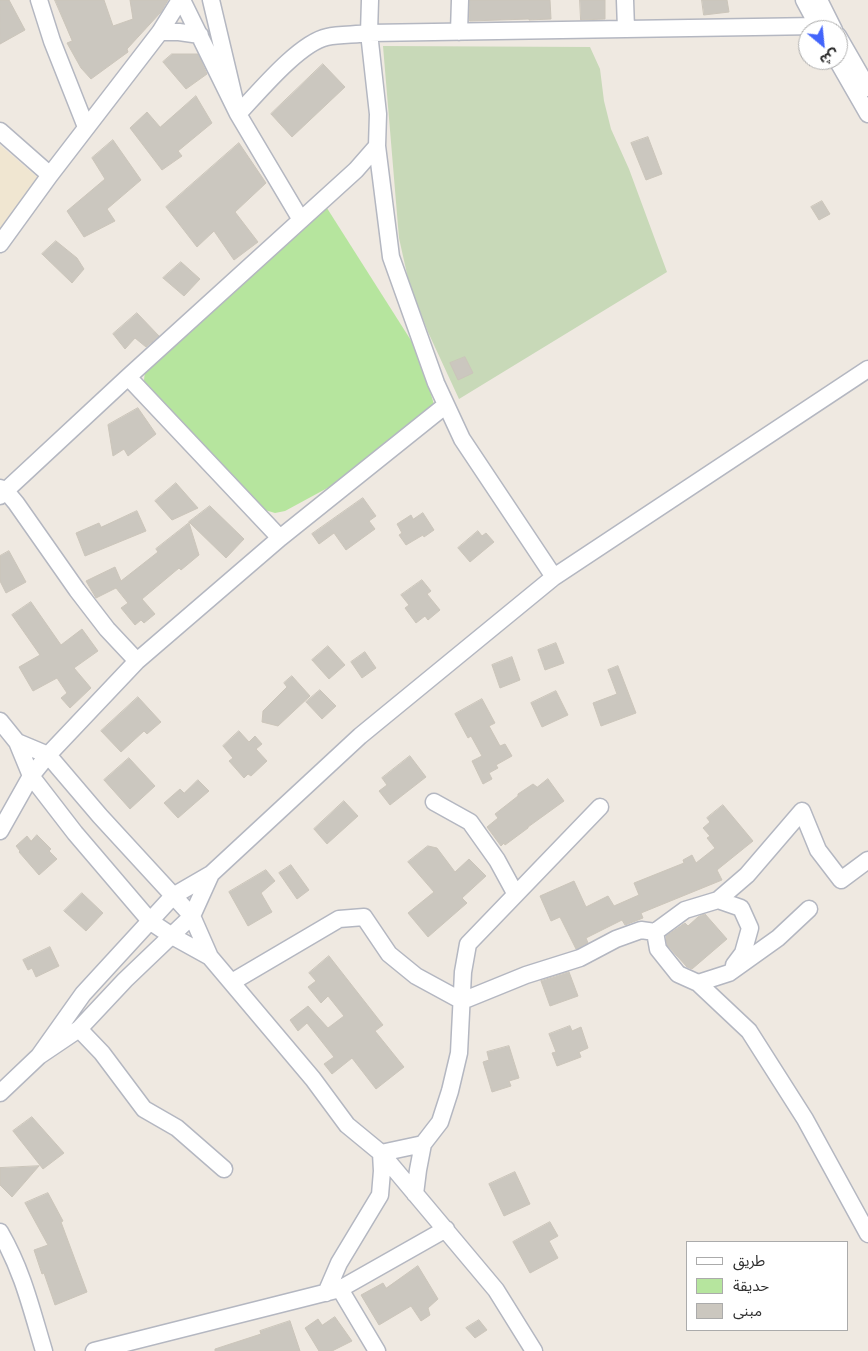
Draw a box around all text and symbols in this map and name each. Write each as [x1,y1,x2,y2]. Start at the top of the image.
north arrow [798,20,848,70]
text: ش [817,46,842,69]
legend [686,1241,848,1331]
text: طريق [733,1252,765,1269]
text: حديقة [733,1277,769,1294]
text: مبنى [733,1302,762,1319]

